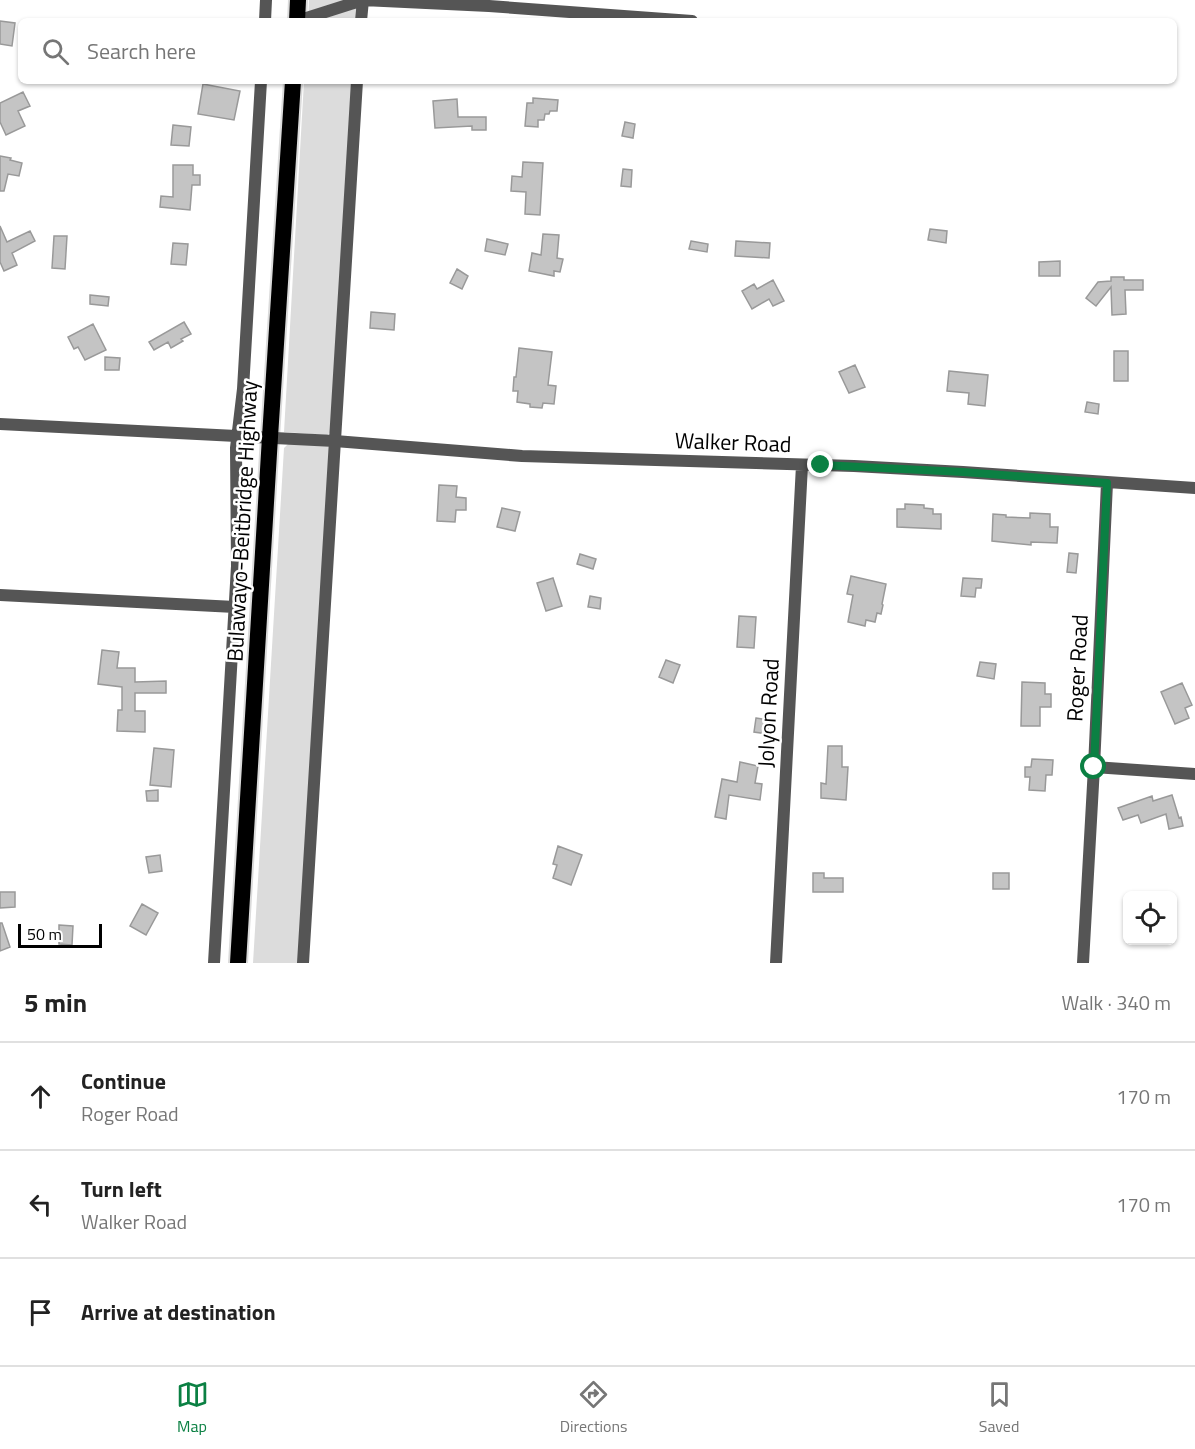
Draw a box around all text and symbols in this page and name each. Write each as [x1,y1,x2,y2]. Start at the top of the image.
search box [18,18,1177,84]
text: Search here [87,34,196,68]
icon: search [39,35,72,68]
street label: Bulawayo-Beitbridge Highway [218,379,266,662]
street label: Walker Road [674,423,792,461]
route end [807,451,833,477]
street label: Roger Road [1057,613,1097,723]
street label: Jolyon Road [748,658,788,768]
route start [1080,753,1106,779]
map controls [1123,891,1177,945]
button: locate [1123,891,1177,945]
scale bar [18,921,102,948]
text: 50 m [27,922,62,946]
text: 5 min [24,983,87,1022]
text: Walk · 340 m [1062,987,1171,1018]
text: Continue [81,1064,166,1098]
icon: ahead [24,1080,57,1113]
text: 170 m [1116,1081,1171,1112]
text: Roger Road [81,1098,179,1129]
text: Turn left [81,1172,162,1206]
icon: left [24,1188,57,1221]
text: 170 m [1116,1189,1171,1220]
text: Walker Road [81,1206,187,1237]
text: Arrive at destination [81,1295,276,1329]
icon: arrive [24,1296,57,1329]
tab: Map [176,1378,209,1438]
tab: Directions [560,1378,628,1438]
tab: Saved [979,1378,1019,1438]

